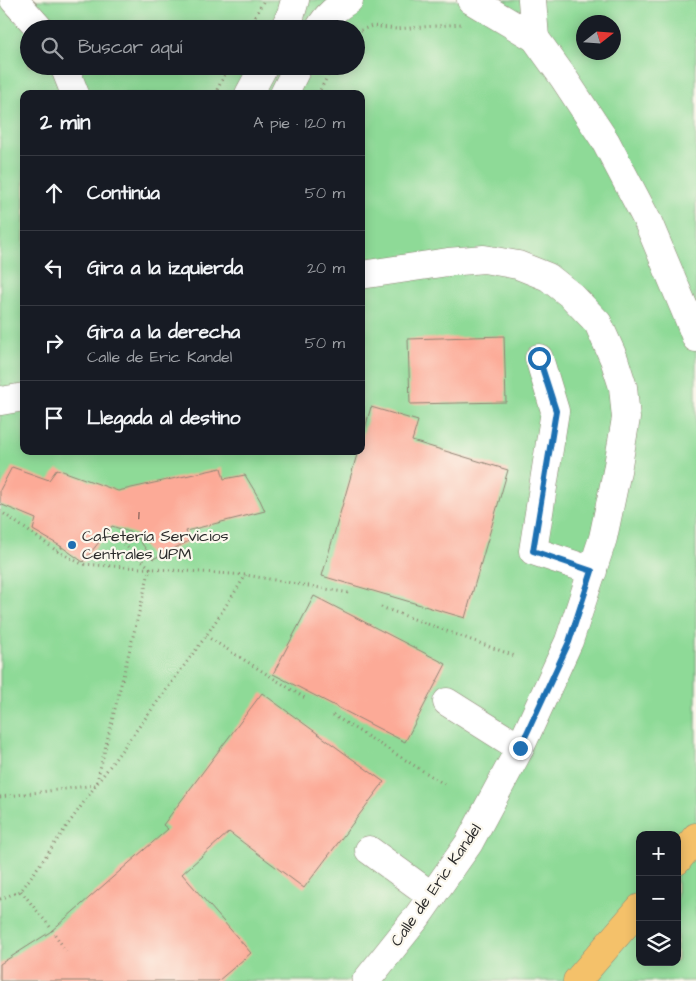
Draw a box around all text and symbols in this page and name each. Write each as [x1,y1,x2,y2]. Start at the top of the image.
north arrow [576,15,621,60]
search box [20,20,365,75]
icon: search [38,34,66,62]
text: Buscar aquí [78,34,182,61]
text: 2 min [40,108,90,137]
text: A pie · 120 m [253,112,345,134]
icon: ahead [40,179,68,207]
text: Continúa [87,180,160,207]
text: 50 m [305,182,345,204]
icon: left [40,254,68,282]
text: Gira a la izquierda [87,255,243,282]
text: 20 m [307,257,345,279]
text: Gira a la derecha [87,319,240,346]
icon: right [40,329,68,357]
text: 50 m [305,332,345,354]
text: Calle de Eric Kandel [87,346,232,368]
route start [528,347,551,370]
icon: arrive [40,404,68,432]
text: Llegada al destino [87,405,240,432]
house number: 1 [138,505,140,525]
place label: Cafetería Servicios Centrales UPM [82,525,229,565]
marker: Cafetería Servicios Centrales UPM [66,539,78,551]
route end [509,737,532,760]
street label: Calle de Eric Kandel [385,819,487,951]
map controls [636,831,681,966]
button: + [636,831,681,876]
button: − [636,876,681,921]
button: layers [636,921,681,966]

